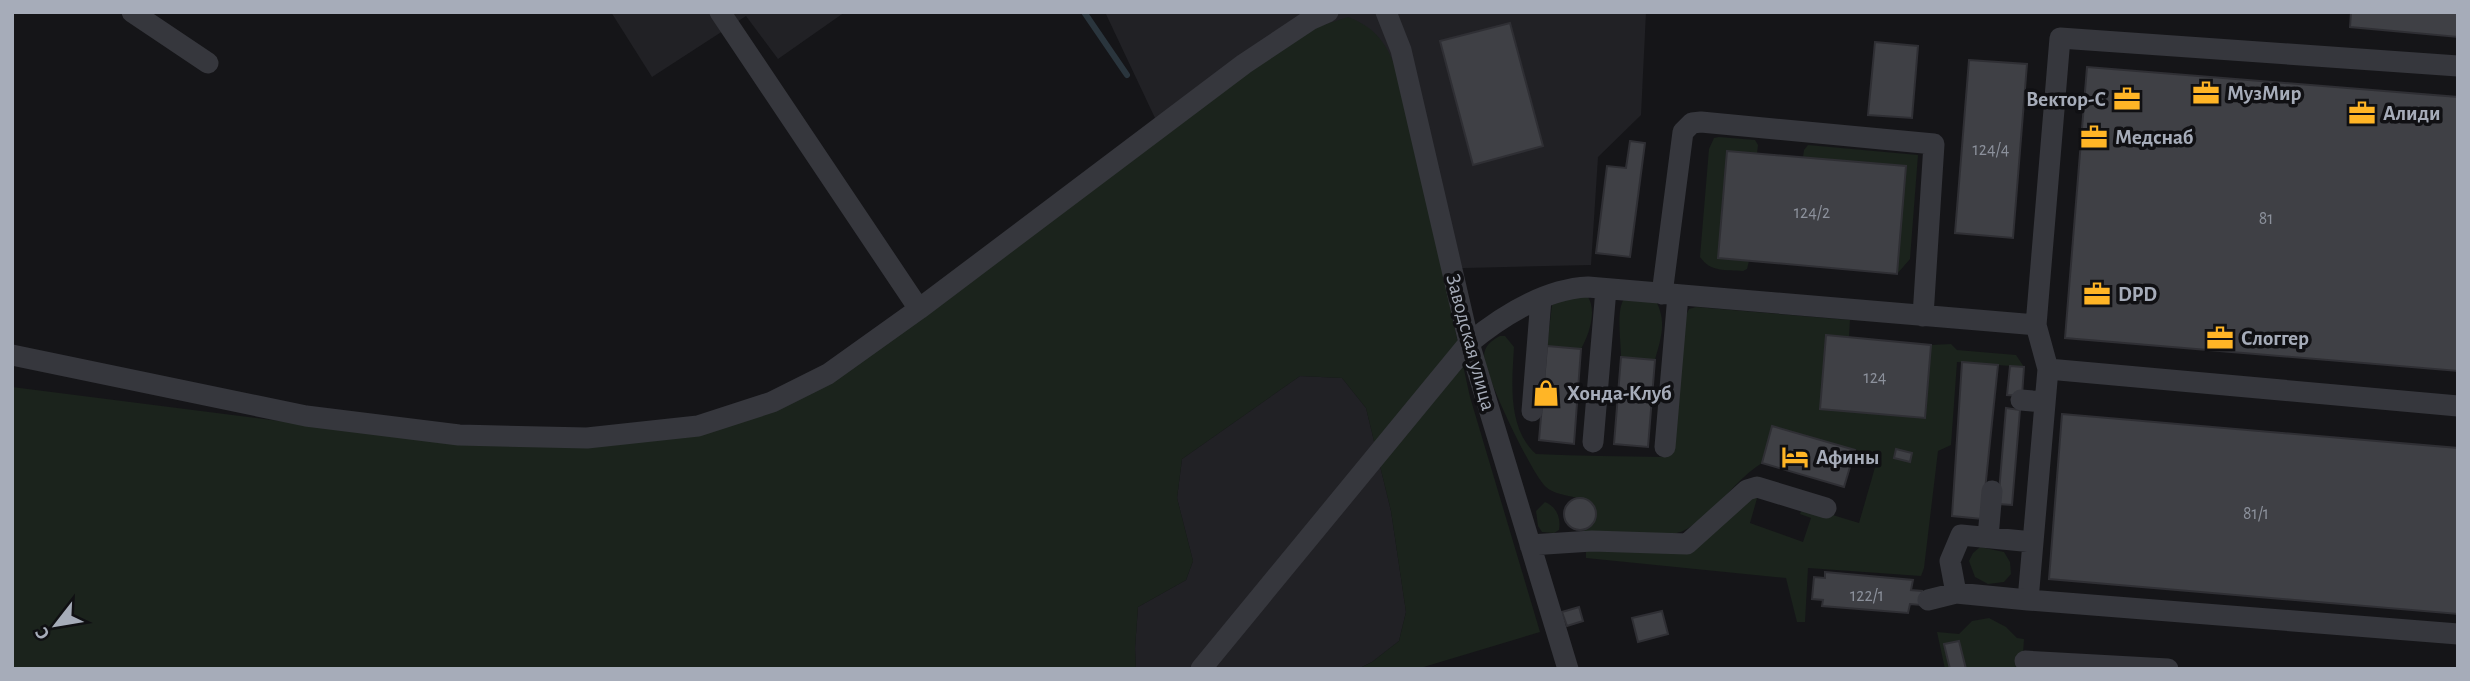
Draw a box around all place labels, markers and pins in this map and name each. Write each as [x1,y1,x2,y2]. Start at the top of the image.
office icon: МузМир [2191,78,2221,108]
place label: МузМир [2227,83,2302,104]
office icon: Вектор-С [2112,84,2142,114]
place label: Вектор-С [2026,89,2106,110]
office icon: Алиди [2347,98,2377,128]
place label: Алиди [2383,103,2440,124]
office icon: Медснаб [2079,122,2109,152]
place label: Медснаб [2115,127,2194,148]
office icon: DPD [2082,279,2112,309]
place label: DPD [2118,284,2157,305]
office icon: Слоггер [2205,323,2235,353]
place label: Слоггер [2241,328,2309,349]
shop icon: Хонда-Клуб [1531,378,1561,408]
place label: Хонда-Клуб [1567,383,1672,404]
hotel icon: Афины [1780,442,1810,472]
place label: Афины [1816,447,1879,468]

